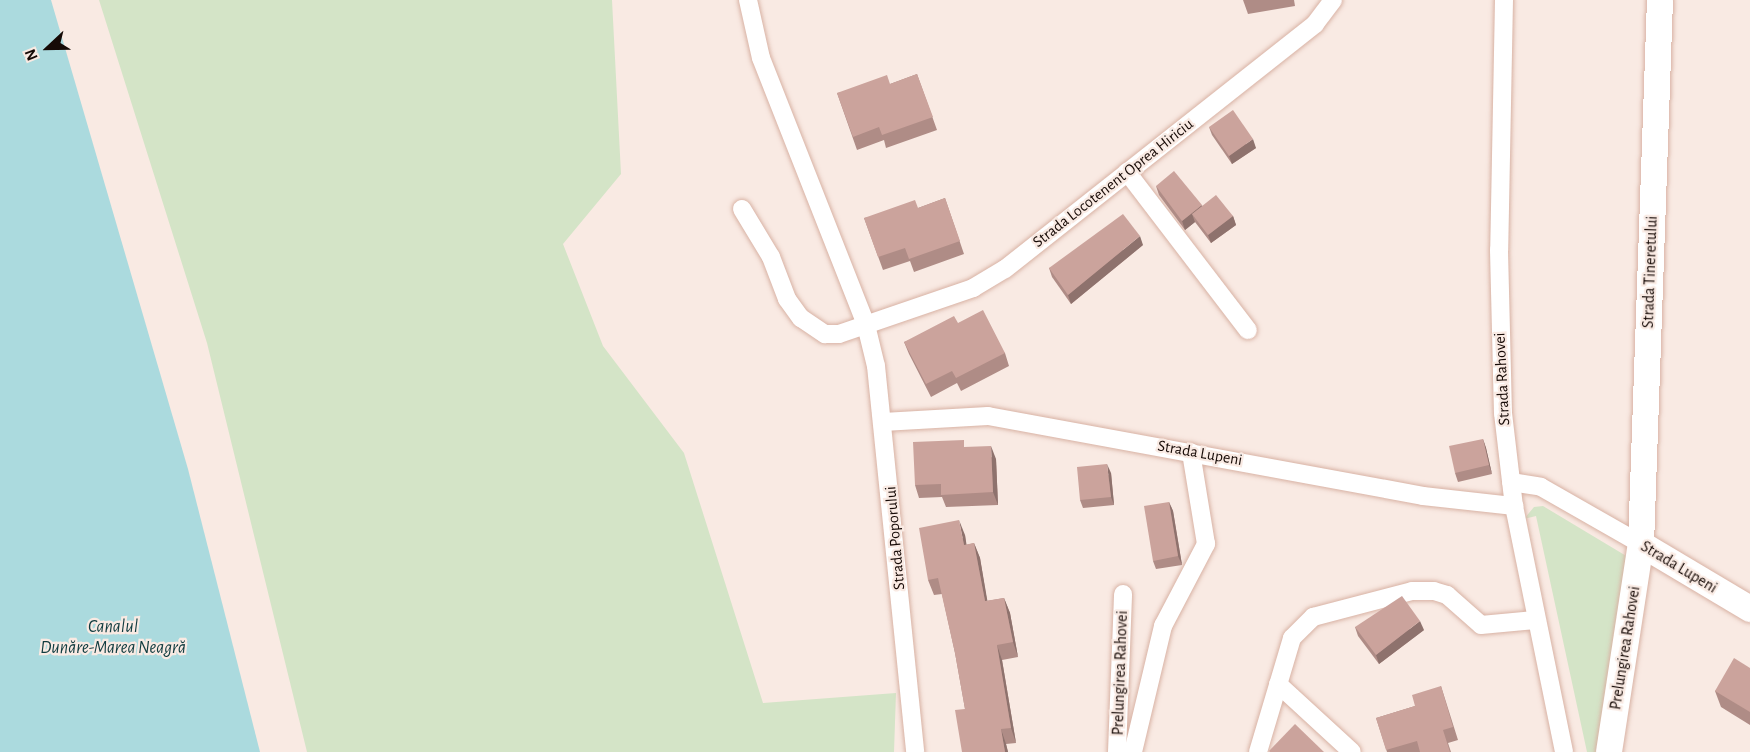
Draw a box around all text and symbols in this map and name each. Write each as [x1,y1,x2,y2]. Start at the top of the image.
north arrow [18,18,78,78]
text: N [22,47,41,63]
street label: Strada Locotenent Oprea Hiriciu [1029,114,1197,252]
street label: Strada Tineretului [1638,215,1662,329]
street label: Strada Rahovei [1490,332,1514,426]
street label: Strada Lupeni [1156,436,1244,470]
street label: Strada Poporului [881,485,909,591]
street label: Strada Lupeni [1637,537,1721,597]
street label: Prelungirea Rahovei [1606,585,1644,711]
street label: Prelungirea Rahovei [1108,610,1132,736]
water label: Canalul Dunăre-Marea Neagră [40,617,186,660]

